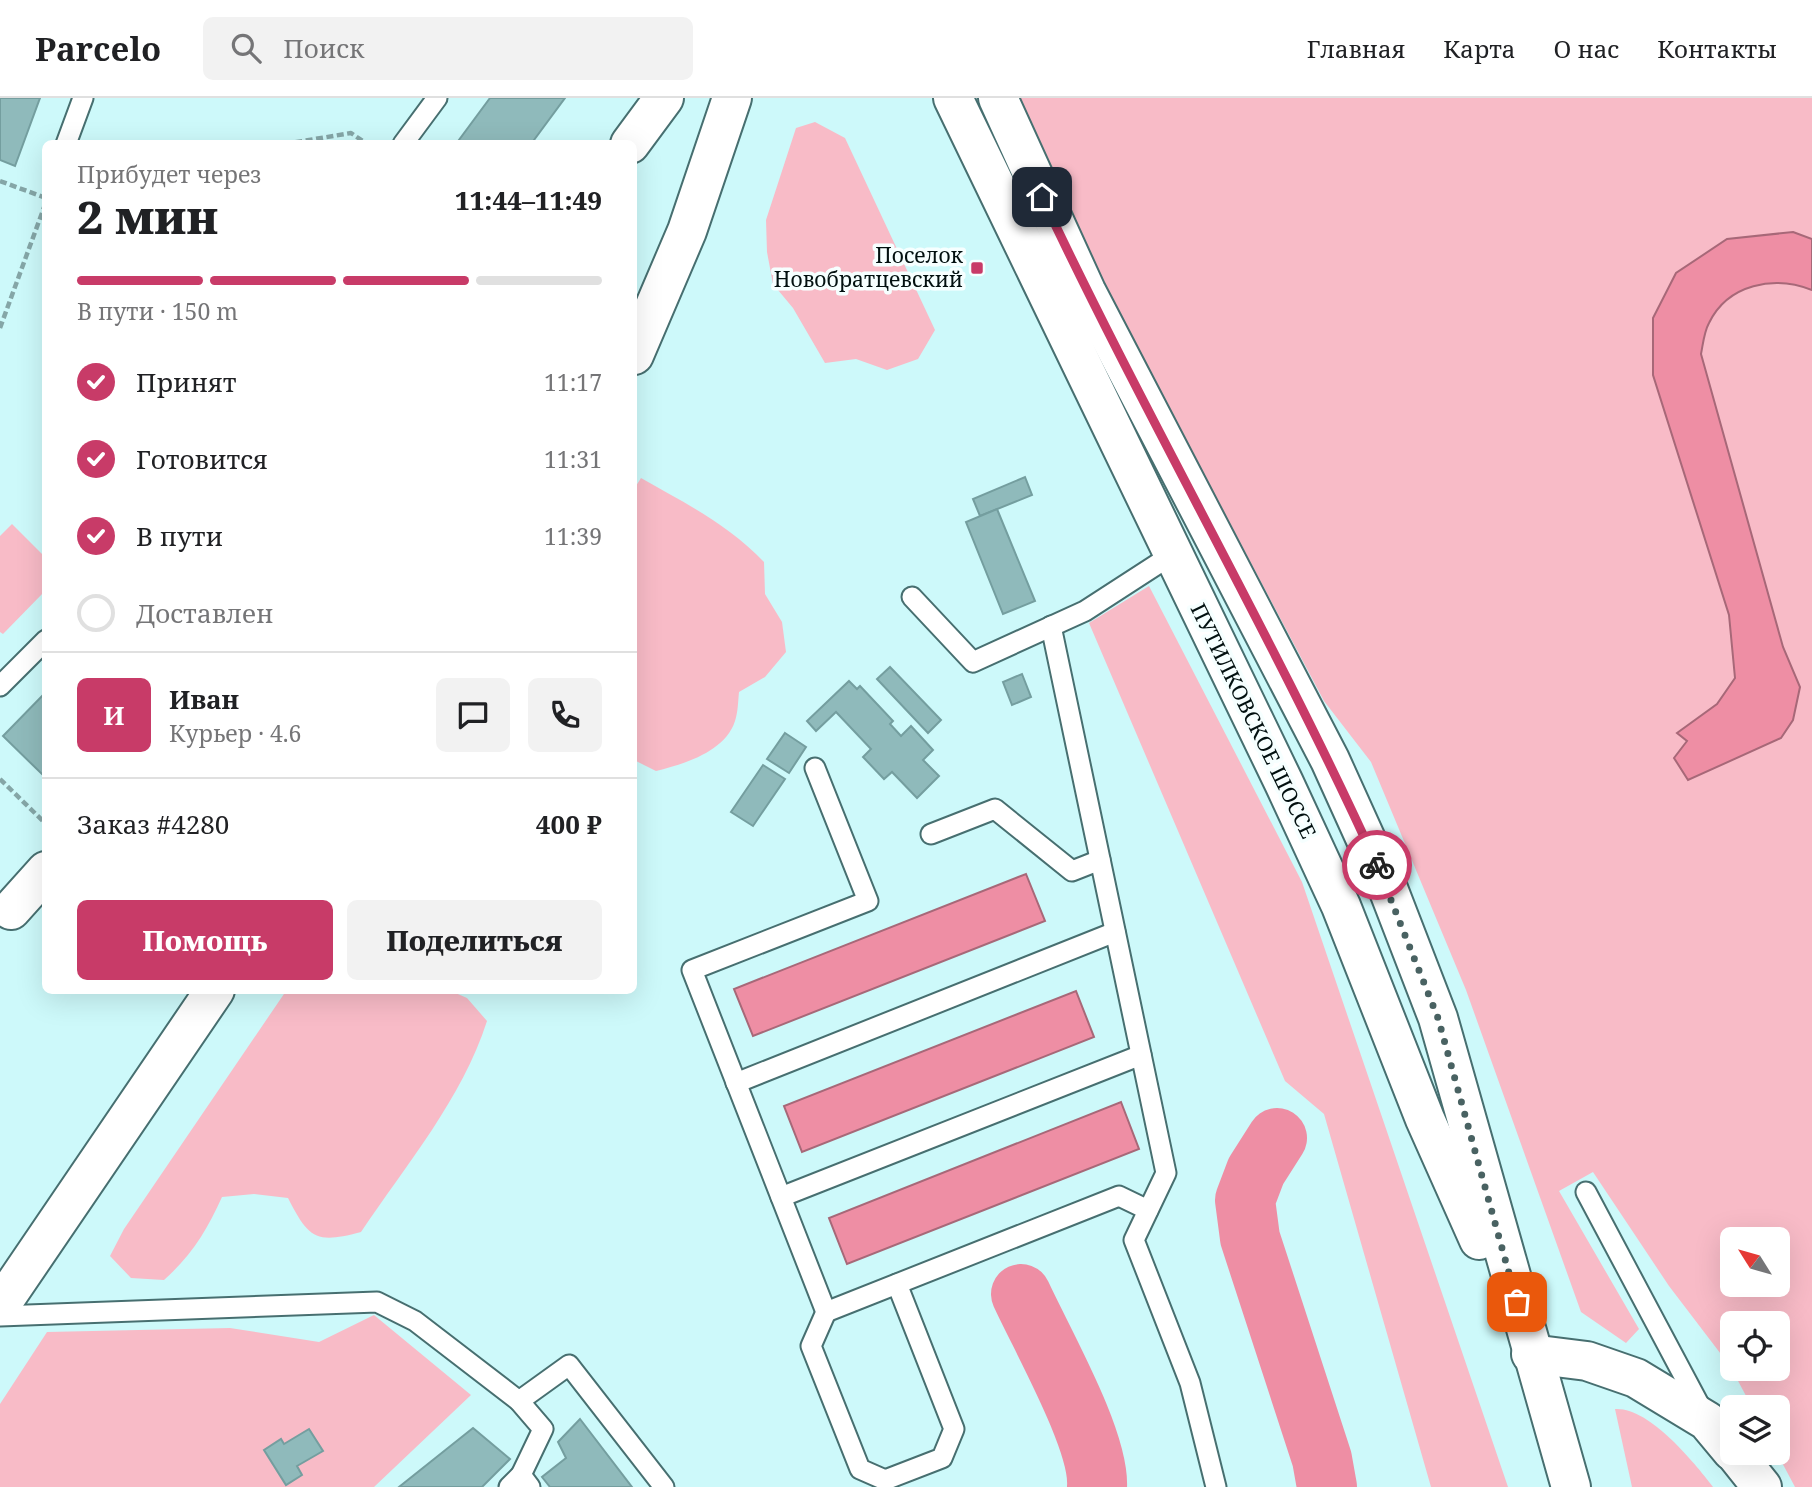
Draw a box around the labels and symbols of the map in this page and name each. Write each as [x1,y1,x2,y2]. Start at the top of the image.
pin [1012,167,1072,227]
place label: Поселок Новобратцевский [774,241,964,293]
marker: Поселок Новобратцевский [969,260,985,276]
street label: ПУТИЛКОВСКОЕ ШОССЕ [1185,598,1323,843]
courier [1342,830,1412,900]
north arrow [1720,1227,1790,1297]
pin [1487,1272,1547,1332]

